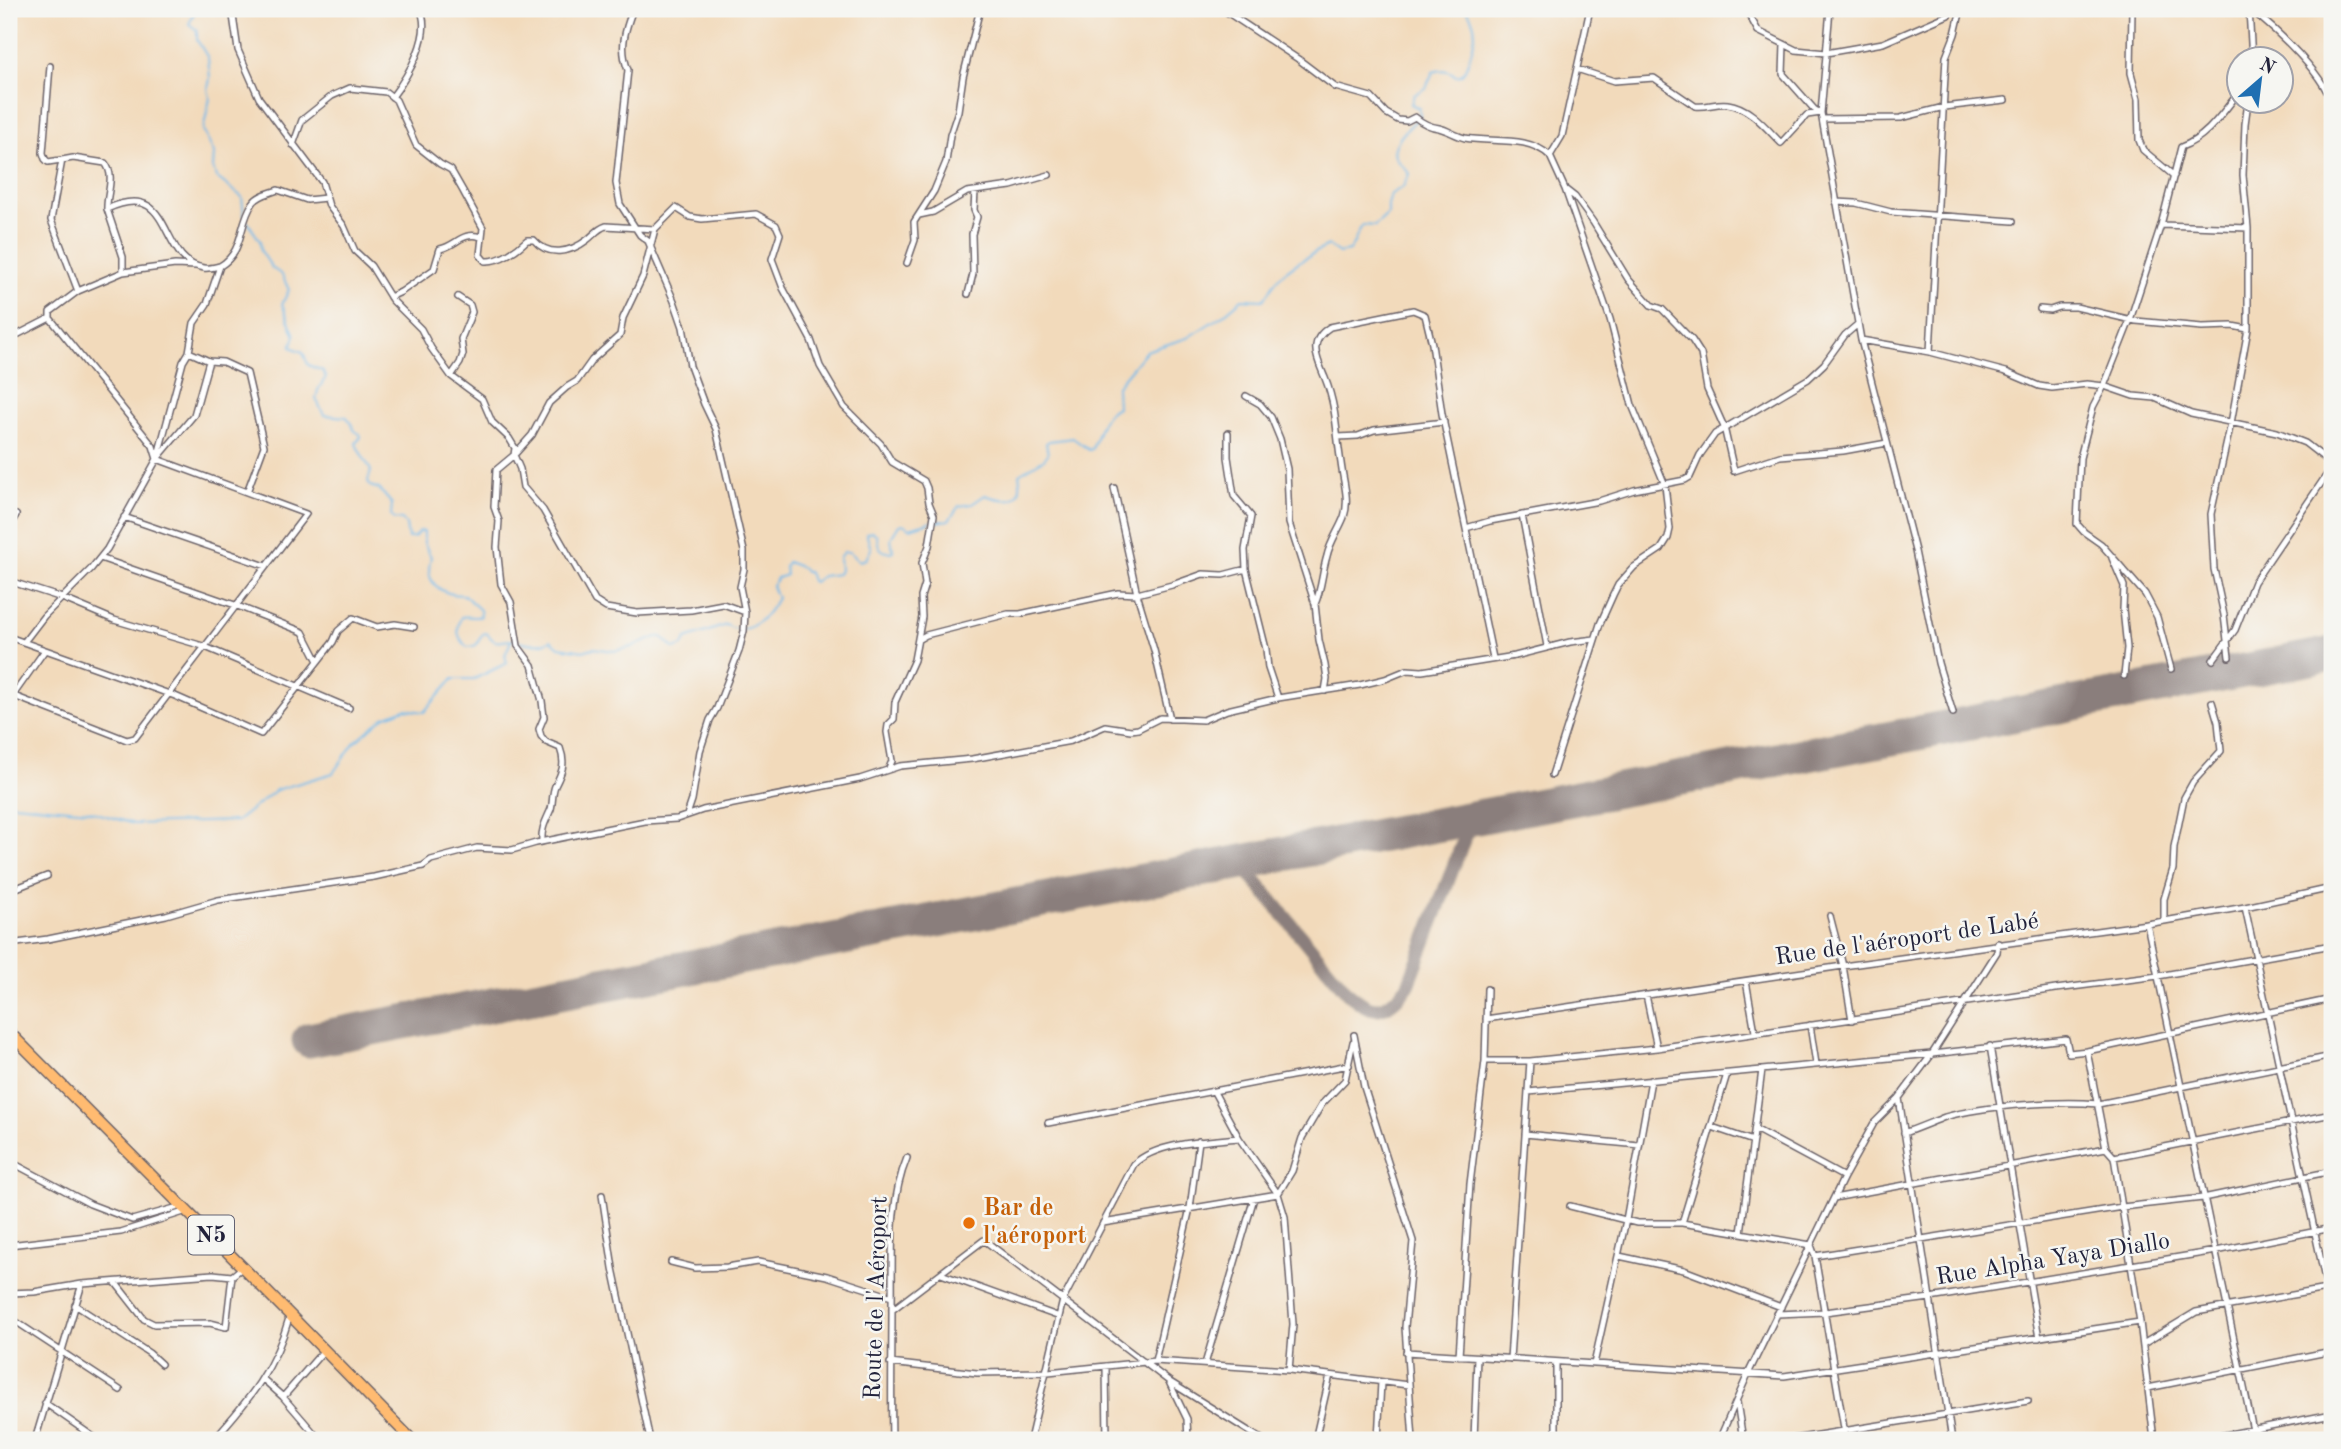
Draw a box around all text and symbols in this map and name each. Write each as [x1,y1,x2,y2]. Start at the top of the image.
north arrow [2226,46,2296,116]
text: N [2256,55,2278,79]
street label: Rue de l'aéroport de Labé [1774,910,2040,970]
street label: Route de l'Aéroport [861,1195,893,1401]
place label: Bar de l'aéroport [983,1197,1087,1249]
marker: Bar de l'aéroport [961,1215,977,1231]
road number: N5 [188,1216,234,1254]
street label: Rue Alpha Yaya Diallo [1934,1230,2172,1290]

